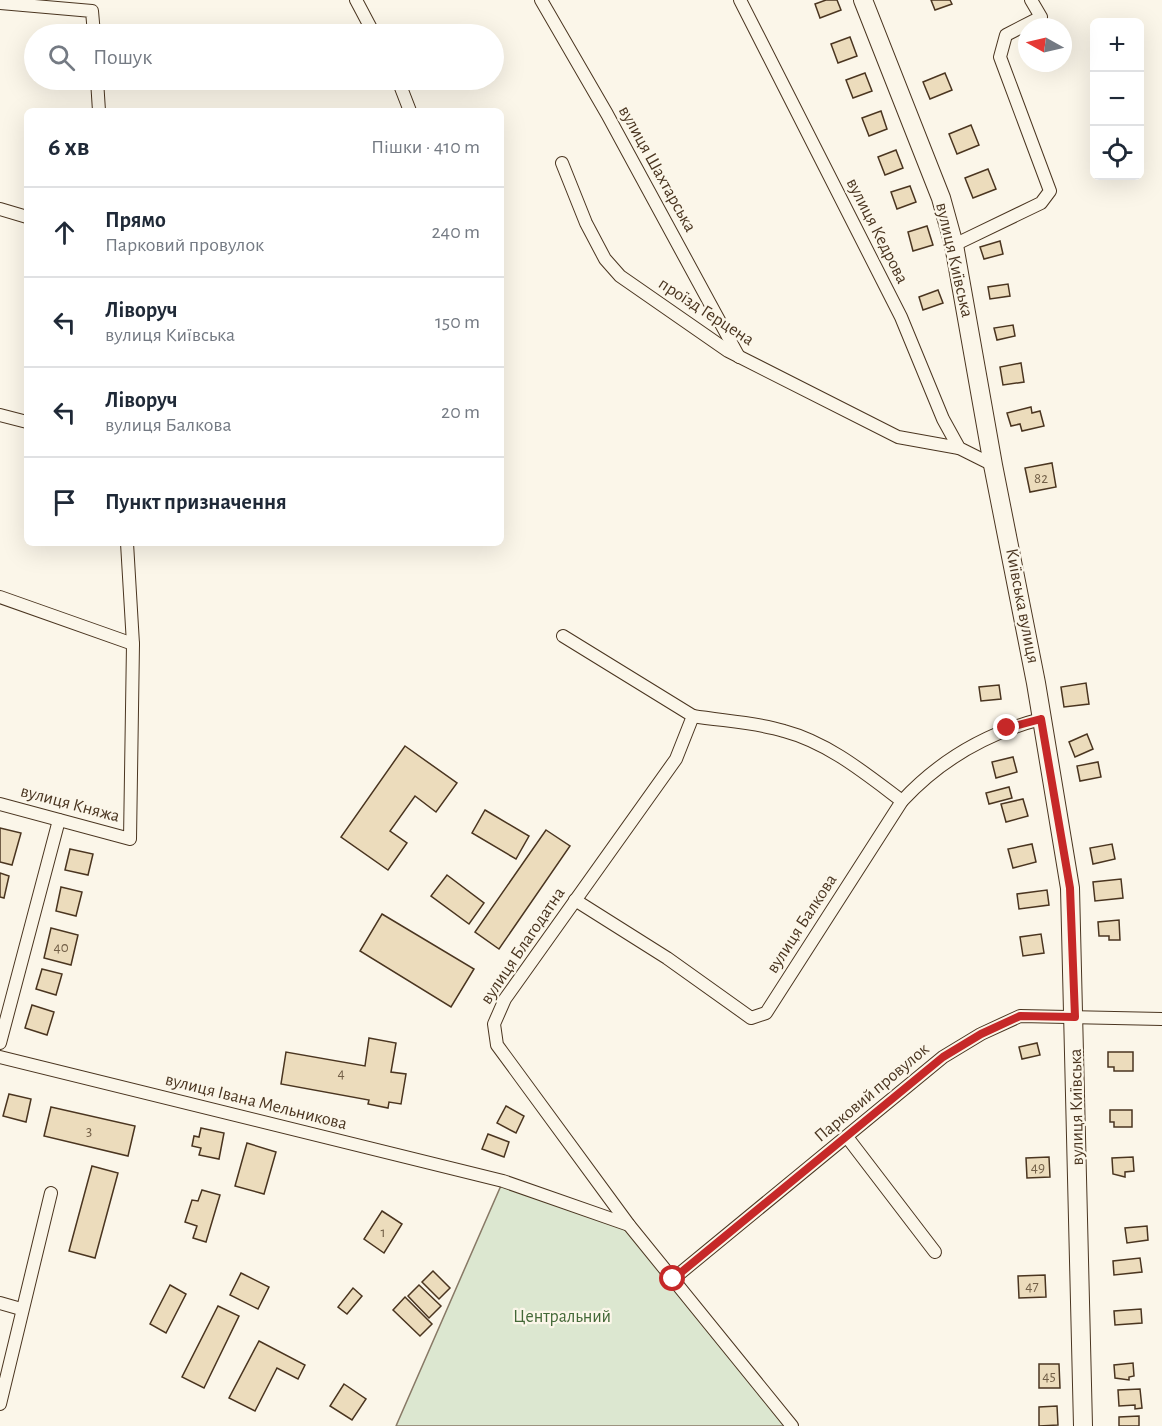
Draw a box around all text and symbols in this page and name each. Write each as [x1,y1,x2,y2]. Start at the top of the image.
north arrow [1018,18,1072,72]
map controls [1090,18,1144,180]
button: + [1090,18,1144,72]
search box [24,24,504,90]
icon: search [45,41,78,74]
text: Пошук [93,46,152,68]
button: − [1090,72,1144,126]
street label: вулиця Шахтарська [615,103,699,235]
button: locate [1090,126,1144,180]
text: 6 хв [48,134,89,160]
text: Пішки · 410 m [371,137,480,157]
street label: вулиця Кедрова [843,175,911,287]
street label: вулиця Київська [932,201,976,319]
text: Прямо [105,209,166,231]
icon: ahead [48,216,81,249]
text: 240 m [431,222,480,242]
text: Парковий провулок [105,235,264,255]
street label: проїзд Герцена [655,275,757,349]
text: Ліворуч [105,299,178,321]
icon: left [48,306,81,339]
text: 150 m [435,312,480,332]
text: вулиця Київська [105,325,235,345]
text: Ліворуч [105,389,178,411]
icon: left [48,396,81,429]
text: 20 m [441,402,480,422]
text: вулиця Балкова [105,415,232,435]
house number: 82 [1034,471,1048,486]
icon: arrive [48,486,81,519]
text: Пункт призначення [105,491,287,513]
street label: Київська вулиця [1002,547,1042,665]
route end [993,714,1019,740]
street label: вулиця Княжа [19,782,121,826]
street label: вулиця Балкова [763,871,841,977]
street label: вулиця Благодатна [477,884,569,1008]
house number: 40 [53,940,69,955]
street label: Парковий провулок [811,1040,933,1146]
street label: вулиця Київська [1067,1048,1087,1166]
house number: 4 [337,1066,345,1081]
street label: вулиця Івана Мельникова [163,1071,349,1133]
house number: 3 [86,1124,92,1139]
house number: 49 [1031,1160,1045,1175]
house number: 1 [380,1225,386,1240]
route start [659,1265,685,1291]
house number: 47 [1025,1279,1039,1294]
park label: Центральний [513,1308,611,1326]
house number: 45 [1042,1369,1056,1384]

